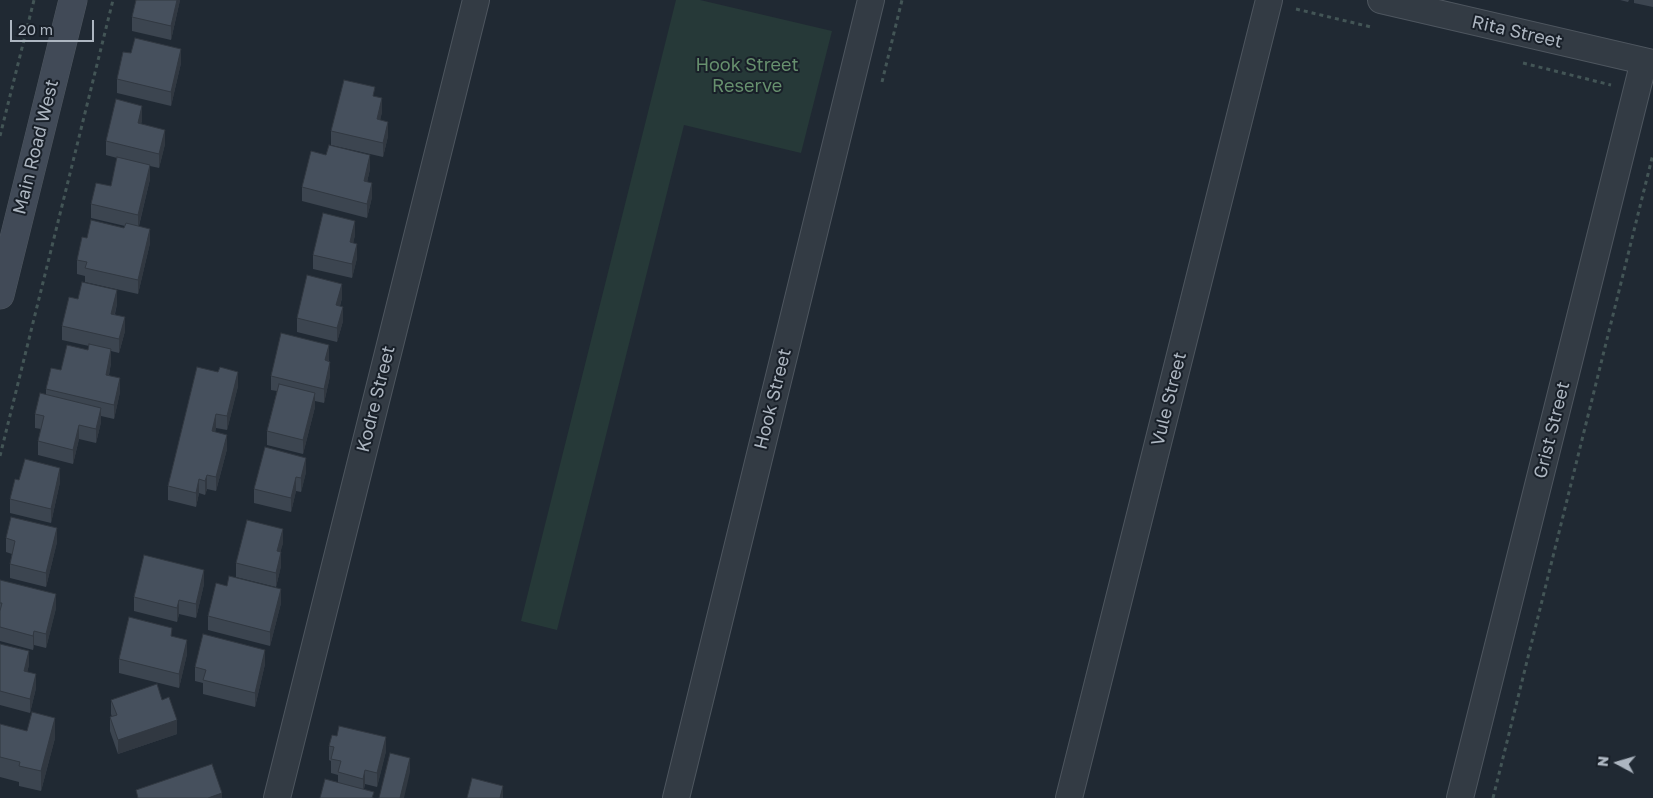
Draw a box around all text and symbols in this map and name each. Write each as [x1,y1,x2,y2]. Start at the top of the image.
scale bar [12,10,96,42]
street label: Rita Street [1470,11,1564,53]
text: 20 m [18,20,53,38]
park label: Hook Street Reserve [695,54,799,96]
street label: Main Road West [9,77,63,217]
street label: Kodre Street [352,344,400,454]
street label: Hook Street [750,346,796,452]
street label: Vule Street [1147,350,1191,448]
street label: Grist Street [1530,379,1574,481]
north arrow [1593,738,1643,788]
text: N [1594,755,1612,768]

